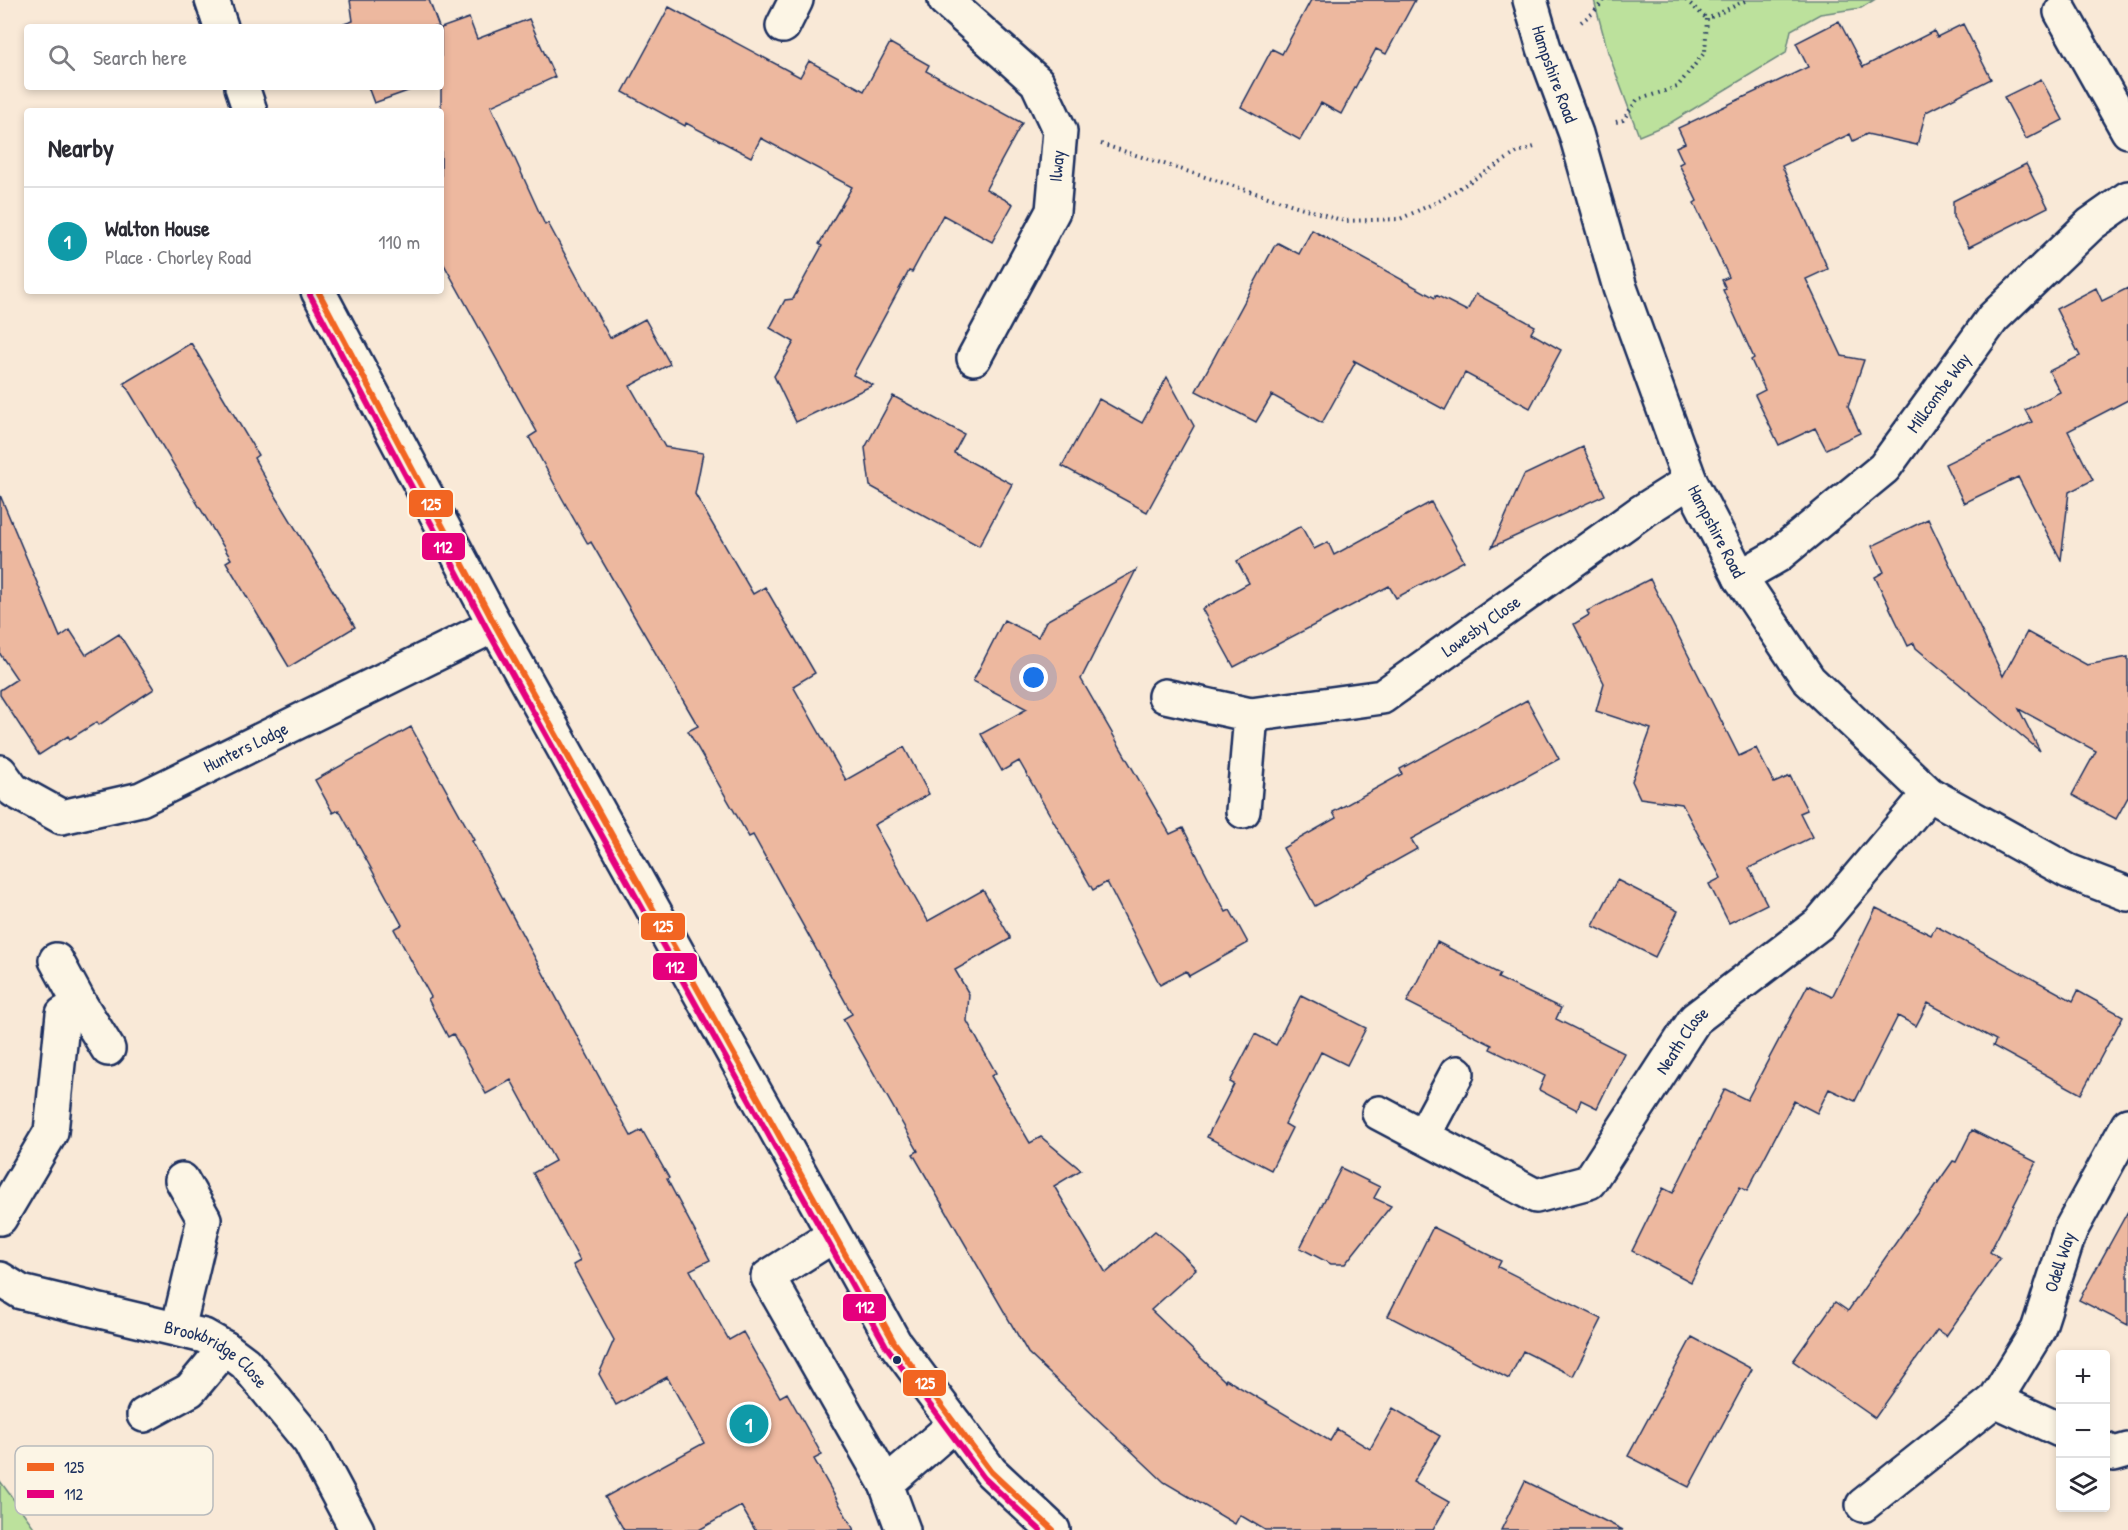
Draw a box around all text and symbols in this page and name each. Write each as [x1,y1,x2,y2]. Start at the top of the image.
street label: Hampshire Road [1526,22,1584,126]
search box [24,24,444,90]
icon: search [45,41,78,74]
text: Search here [93,42,187,72]
text: Nearby [48,130,114,165]
street label: Ilway [1043,149,1070,183]
text: Walton House [105,213,210,243]
text: 1 [64,228,71,255]
text: 110 m [378,228,420,255]
text: Place · Chorley Road [105,243,251,270]
street label: Millcombe Way [1901,347,1976,438]
street label: Hampshire Road [1682,480,1751,582]
line badge: 125 [408,489,454,518]
text: 125 [421,493,441,515]
line badge: 112 [421,532,466,561]
text: 112 [433,536,453,558]
street label: Lowesby Close [1436,589,1525,663]
your location [1019,663,1048,692]
street label: Hunters Lodge [199,716,292,778]
line badge: 125 [640,912,686,941]
text: 125 [653,915,673,937]
line badge: 112 [652,952,698,981]
text: 112 [665,956,685,978]
street label: Neath Close [1649,1000,1713,1079]
street label: Odell Way [2038,1228,2081,1295]
line badge: 112 [842,1293,887,1322]
text: 112 [855,1296,875,1318]
street label: Brookbridge Close [162,1314,274,1393]
map controls [2056,1350,2110,1512]
button: + [2056,1350,2110,1404]
unlabelled marker [891,1354,903,1366]
line badge: 125 [902,1369,947,1397]
text: 125 [915,1372,935,1394]
pin: 1 [730,1402,768,1446]
button: − [2056,1404,2110,1458]
legend [15,1446,213,1515]
text: 125 [64,1456,84,1478]
button: layers [2056,1458,2110,1512]
text: 112 [64,1483,84,1505]

